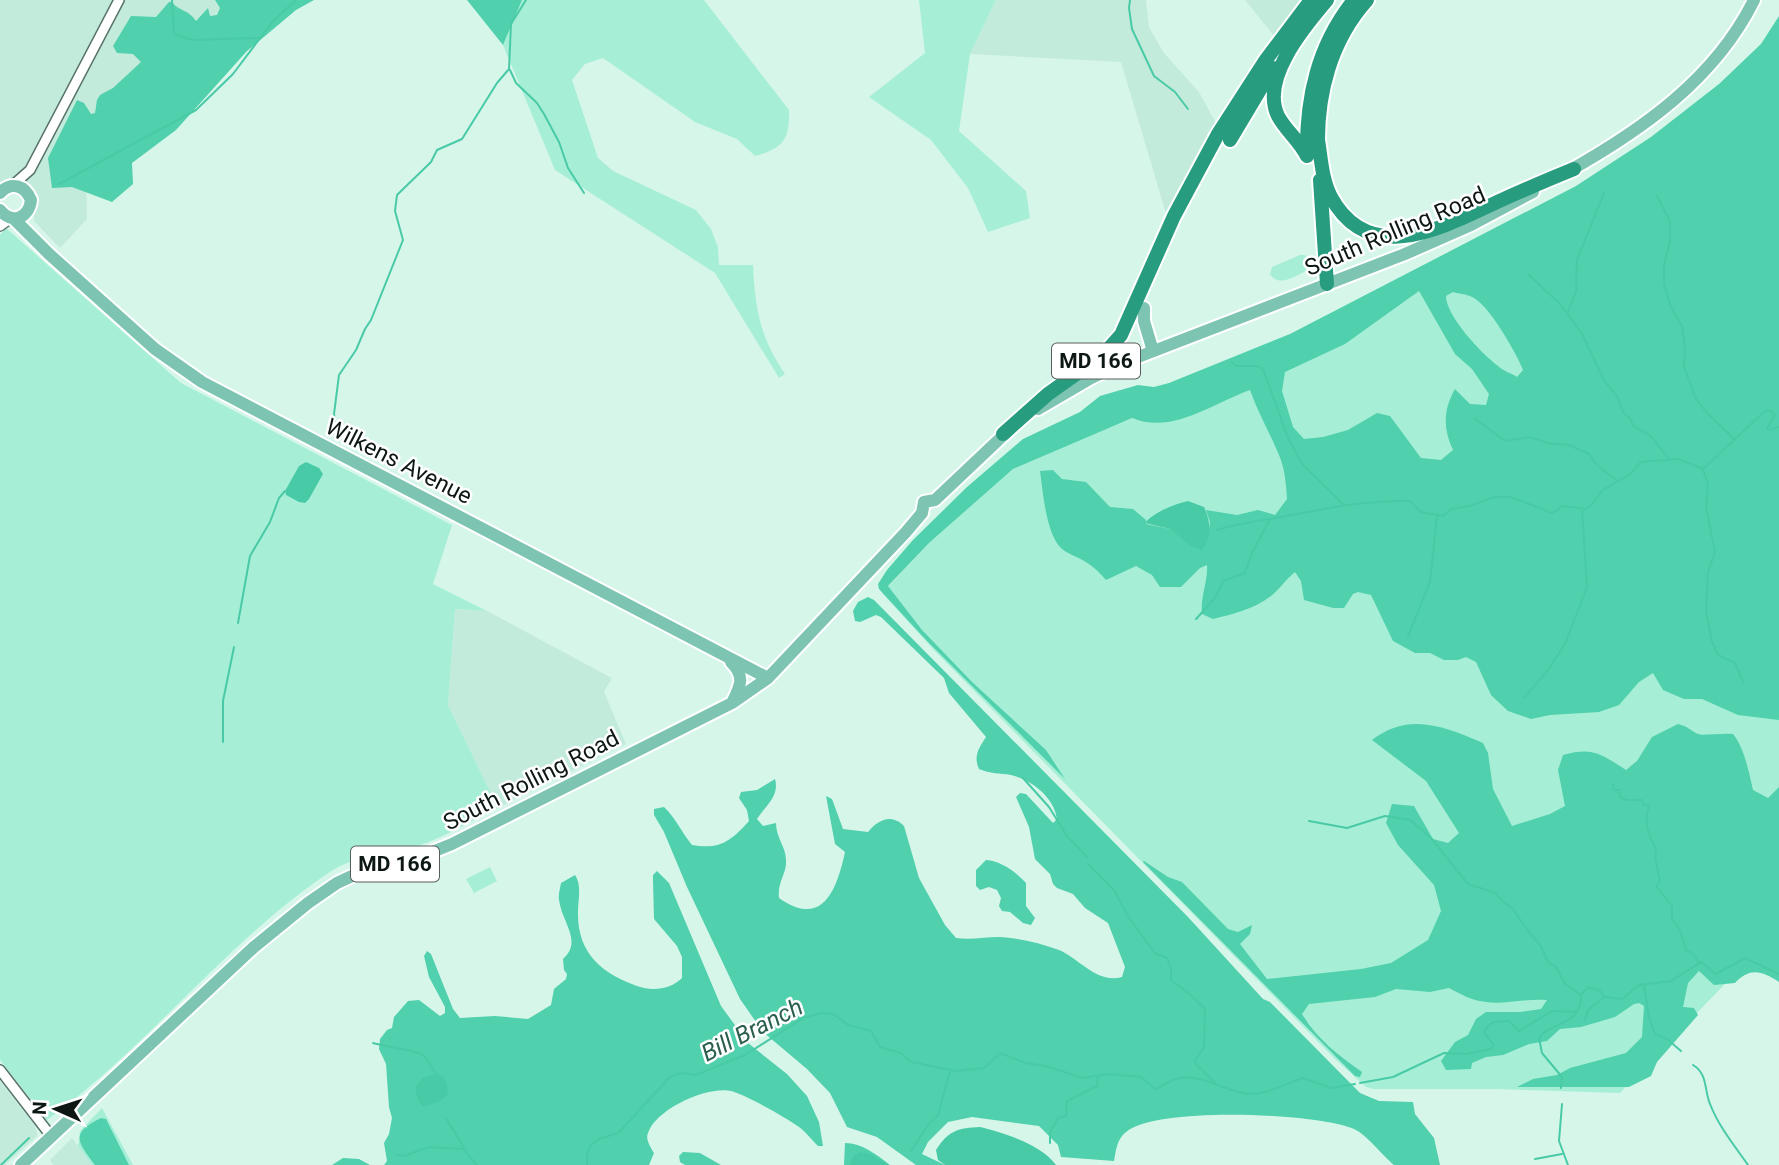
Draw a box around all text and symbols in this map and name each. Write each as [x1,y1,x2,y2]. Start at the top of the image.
street label: South Rolling Road [1301,181,1490,282]
road number: MD 166 [1052,344,1140,378]
street label: Wilkens Avenue [321,413,477,510]
street label: South Rolling Road [439,724,624,836]
road number: MD 166 [351,846,439,882]
water label: Bill Branch [697,993,807,1067]
north arrow [21,1074,91,1144]
text: N [28,1101,51,1115]

